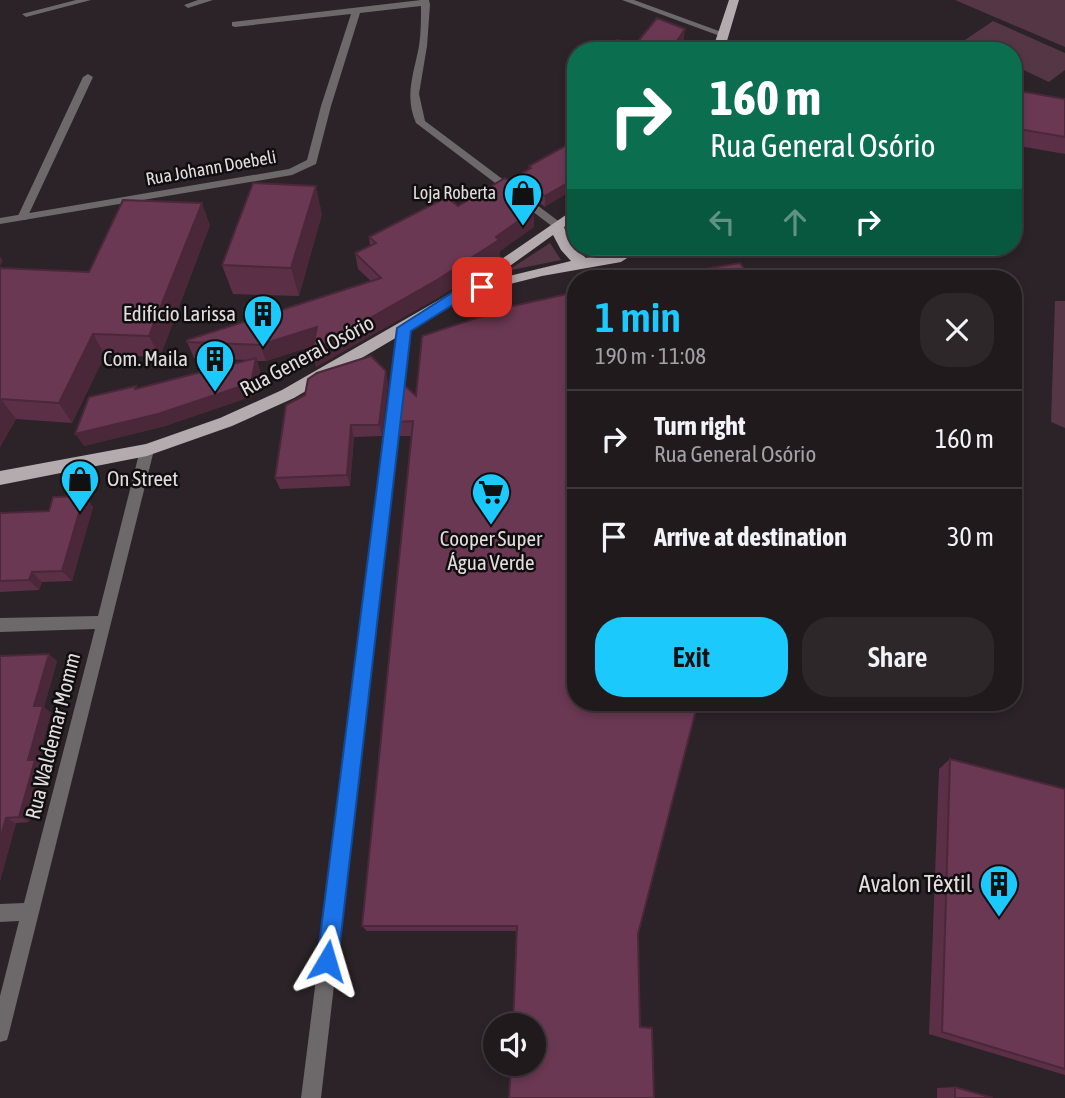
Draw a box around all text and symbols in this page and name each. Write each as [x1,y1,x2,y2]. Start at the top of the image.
text: 160 m [710,69,821,125]
icon: right [595,70,686,161]
text: Rua General Osório [710,127,936,164]
street label: Rua Johann Doebeli [144,146,278,189]
shop icon: Loja Roberta [502,172,544,227]
place label: Loja Roberta [413,182,496,203]
icon: left [703,203,741,241]
icon: ahead [776,203,814,241]
icon: right [849,203,887,241]
pin [452,257,512,317]
icon: arrive [463,268,501,306]
building icon: Edifício Larissa [242,293,284,348]
text: 1 min [595,293,681,341]
button: close [920,293,994,367]
place label: Edifício Larissa [123,301,236,325]
street label: Rua General Osório [236,310,378,400]
building icon: Com. Maila [194,338,236,393]
text: 190 m · 11:08 [595,343,706,369]
place label: Com. Maila [103,346,188,370]
text: Turn right [654,411,745,441]
icon: right [595,420,633,458]
text: 160 m [935,424,994,454]
text: Rua General Osório [654,441,816,467]
shop icon: On Street [59,458,101,513]
place label: On Street [107,466,178,490]
supermarket icon: Cooper Super Água Verde [470,471,512,526]
icon: arrive [595,518,633,556]
text: Arrive at destination [654,522,847,552]
text: 30 m [947,522,994,552]
place label: Cooper Super Água Verde [440,526,543,574]
button: Exit [595,617,788,697]
button: Share [802,617,994,697]
street label: Rua Waldemar Momm [20,650,84,821]
building icon: Avalon Têxtil [978,863,1020,918]
place label: Avalon Têxtil [859,870,973,897]
position arrow [290,924,364,998]
map controls [483,1013,546,1076]
button: sound [483,1013,546,1076]

